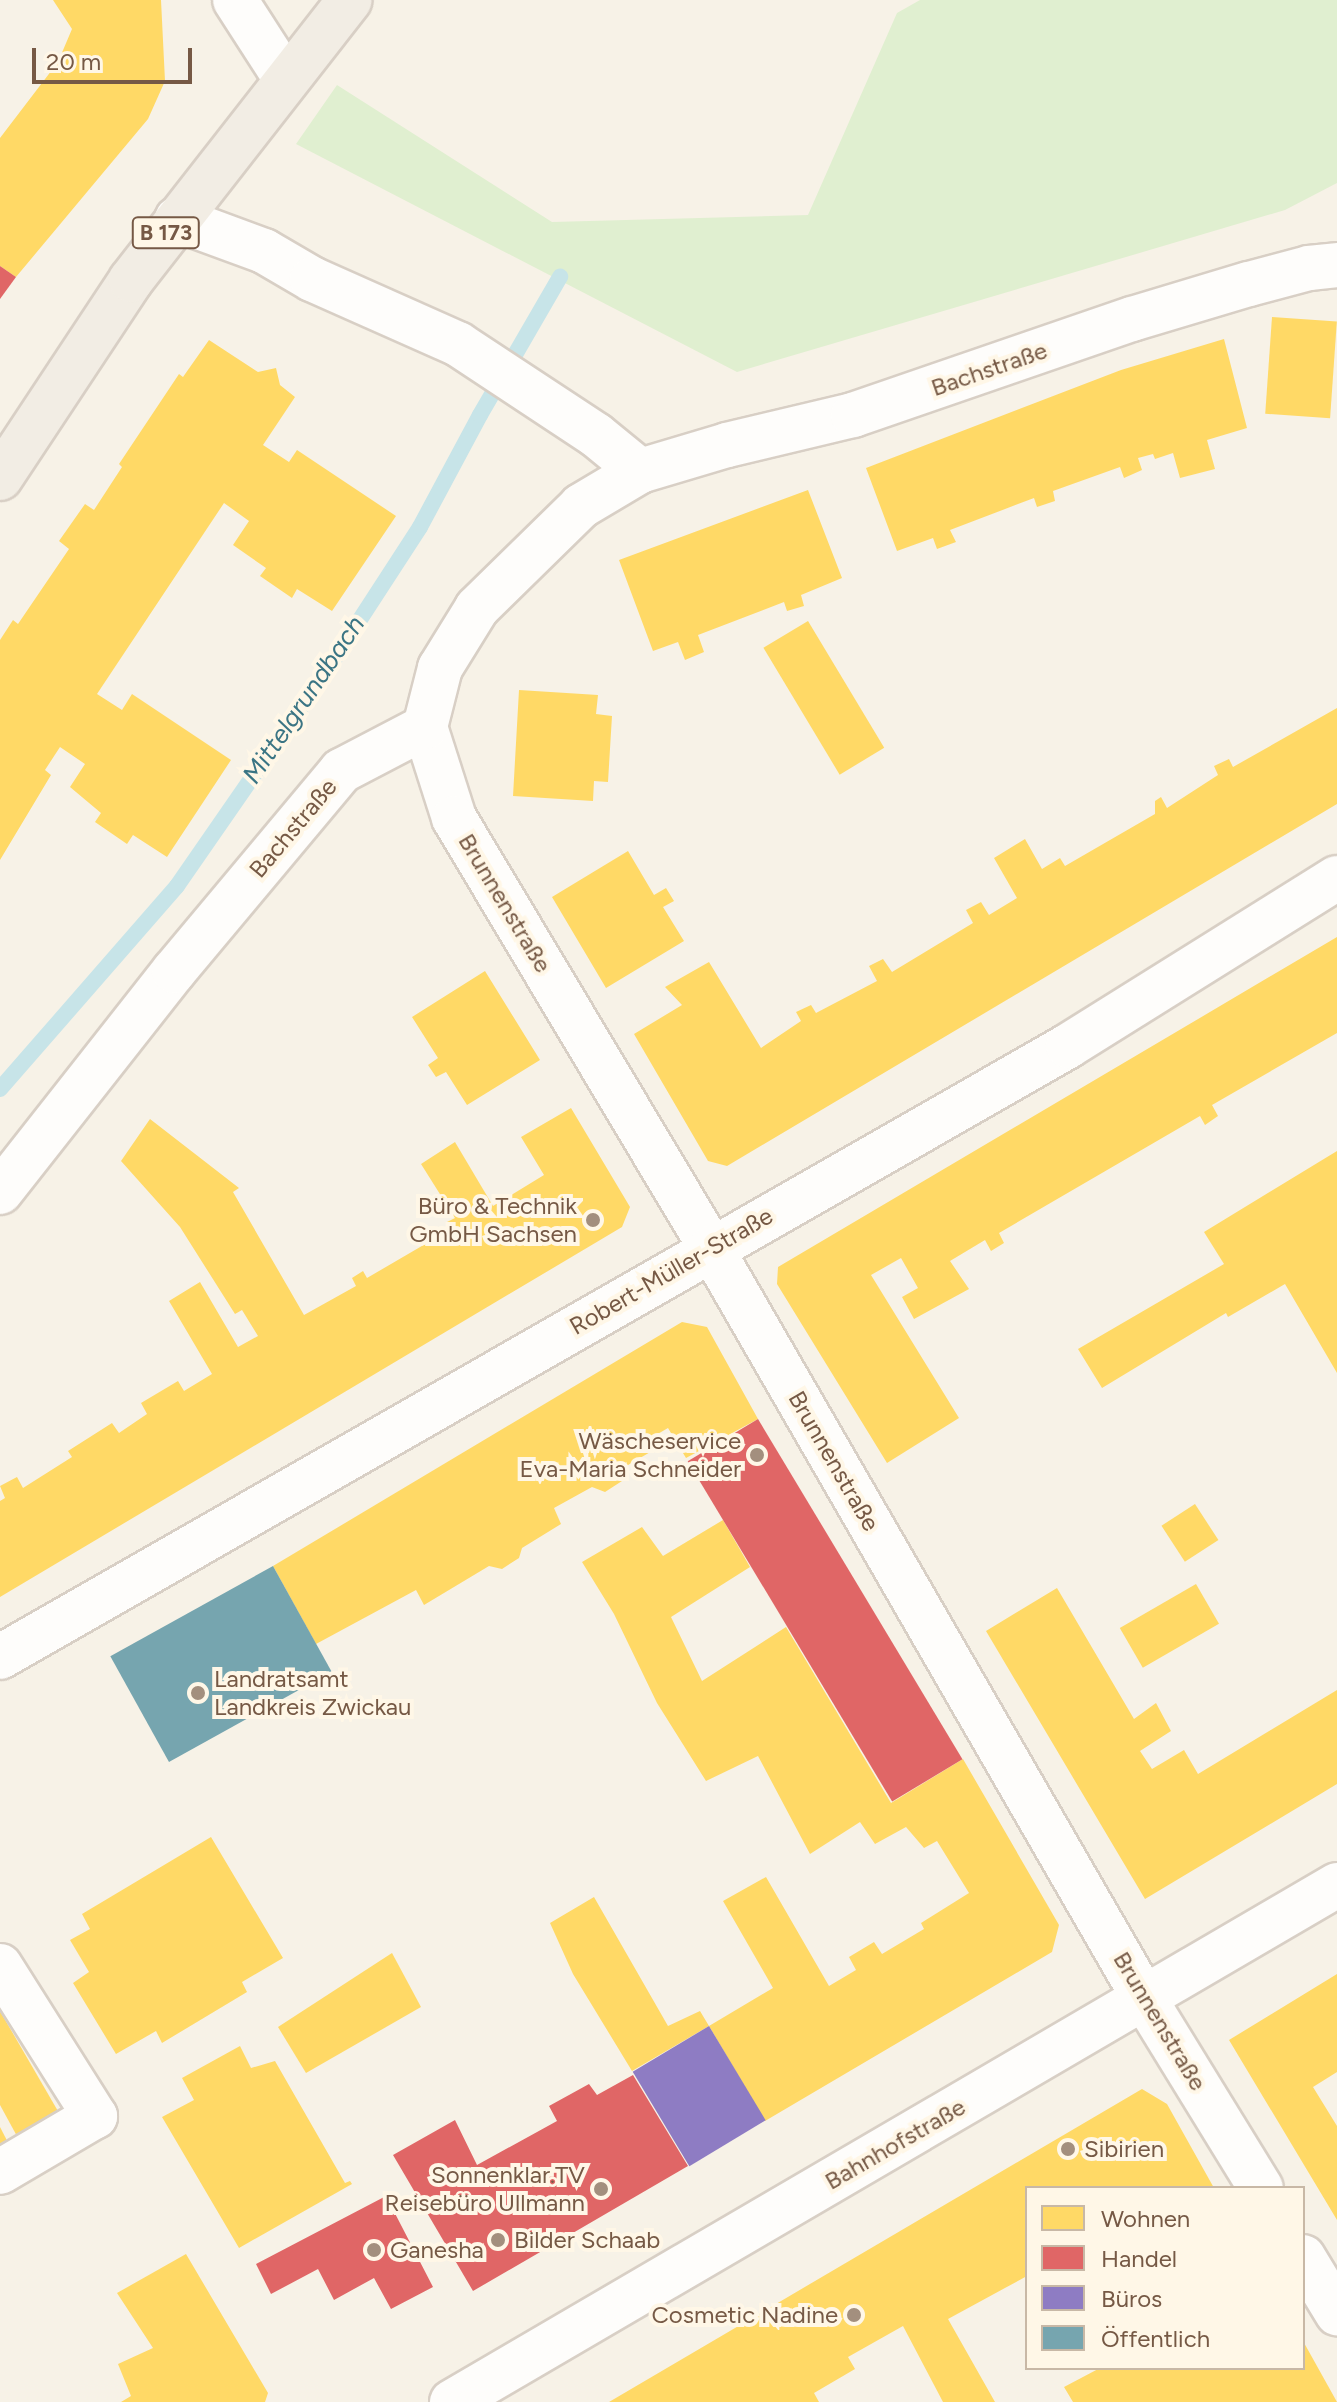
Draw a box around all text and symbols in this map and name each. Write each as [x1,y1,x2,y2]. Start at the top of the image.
scale bar [36,32,196,82]
text: 20 m [46,47,101,76]
road number: B 173 [130,215,202,251]
street label: Bachstraße [927,336,1051,402]
water label: Mittelgrundbach [236,610,372,790]
street label: Bachstraße [243,773,343,883]
street label: Brunnenstraße [452,828,558,978]
place label: Büro & Technik GmbH Sachsen [409,1192,577,1248]
street label: Robert-Müller-Straße [564,1201,778,1341]
marker: Büro & Technik GmbH Sachsen [584,1211,602,1229]
street label: Brunnenstraße [782,1386,886,1536]
place label: Wäscheservice Eva-Maria Schneider [519,1427,741,1483]
marker: Wäscheservice Eva-Maria Schneider [748,1446,766,1464]
place label: Landratsamt Landkreis Zwickau [214,1665,411,1721]
marker: Landratsamt Landkreis Zwickau [189,1684,207,1702]
street label: Brunnenstraße [1107,1946,1213,2096]
street label: Bahnhofstraße [820,2092,970,2196]
place label: Sibirien [1084,2135,1164,2163]
marker: Sibirien [1059,2140,1077,2158]
place label: Sonnenklar.TV Reisebüro Ullmann [385,2161,585,2217]
marker: Sonnenklar.TV Reisebüro Ullmann [592,2180,610,2198]
legend [1025,2186,1305,2370]
text: Wohnen [1101,2204,1190,2233]
place label: Bilder Schaab [514,2226,660,2254]
marker: Bilder Schaab [489,2231,507,2249]
place label: Ganesha [390,2236,484,2264]
marker: Ganesha [365,2241,383,2259]
text: Handel [1101,2244,1177,2273]
text: Büros [1101,2284,1162,2313]
place label: Cosmetic Nadine [652,2301,838,2329]
marker: Cosmetic Nadine [845,2306,863,2324]
text: Öffentlich [1101,2324,1210,2353]

